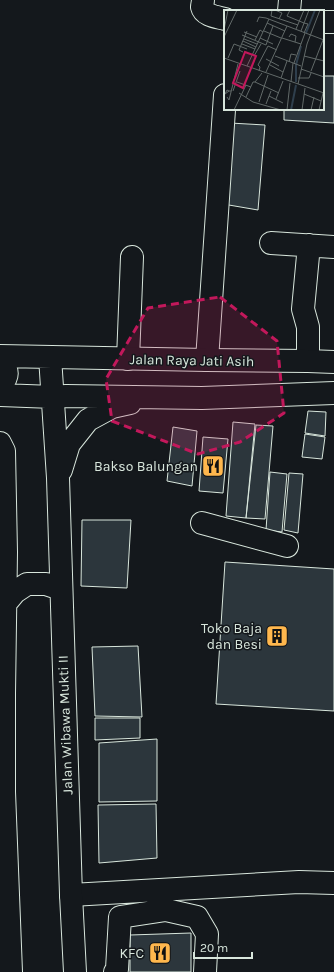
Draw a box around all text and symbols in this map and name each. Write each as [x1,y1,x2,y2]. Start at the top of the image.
inset map [224,10,324,110]
street label: Jalan Raya Jati Asih [129,351,254,370]
restaurant icon: Bakso Balungan [200,453,226,479]
place label: Bakso Balungan [94,458,198,475]
place label: Toko Baja dan Besi [201,620,262,653]
building icon: Toko Baja dan Besi [264,623,290,649]
street label: Jalan Wibawa Mukti II [55,655,76,795]
scale bar [194,934,252,960]
restaurant icon: KFC [147,940,173,966]
text: 20 m [200,941,228,955]
place label: KFC [120,945,144,962]

